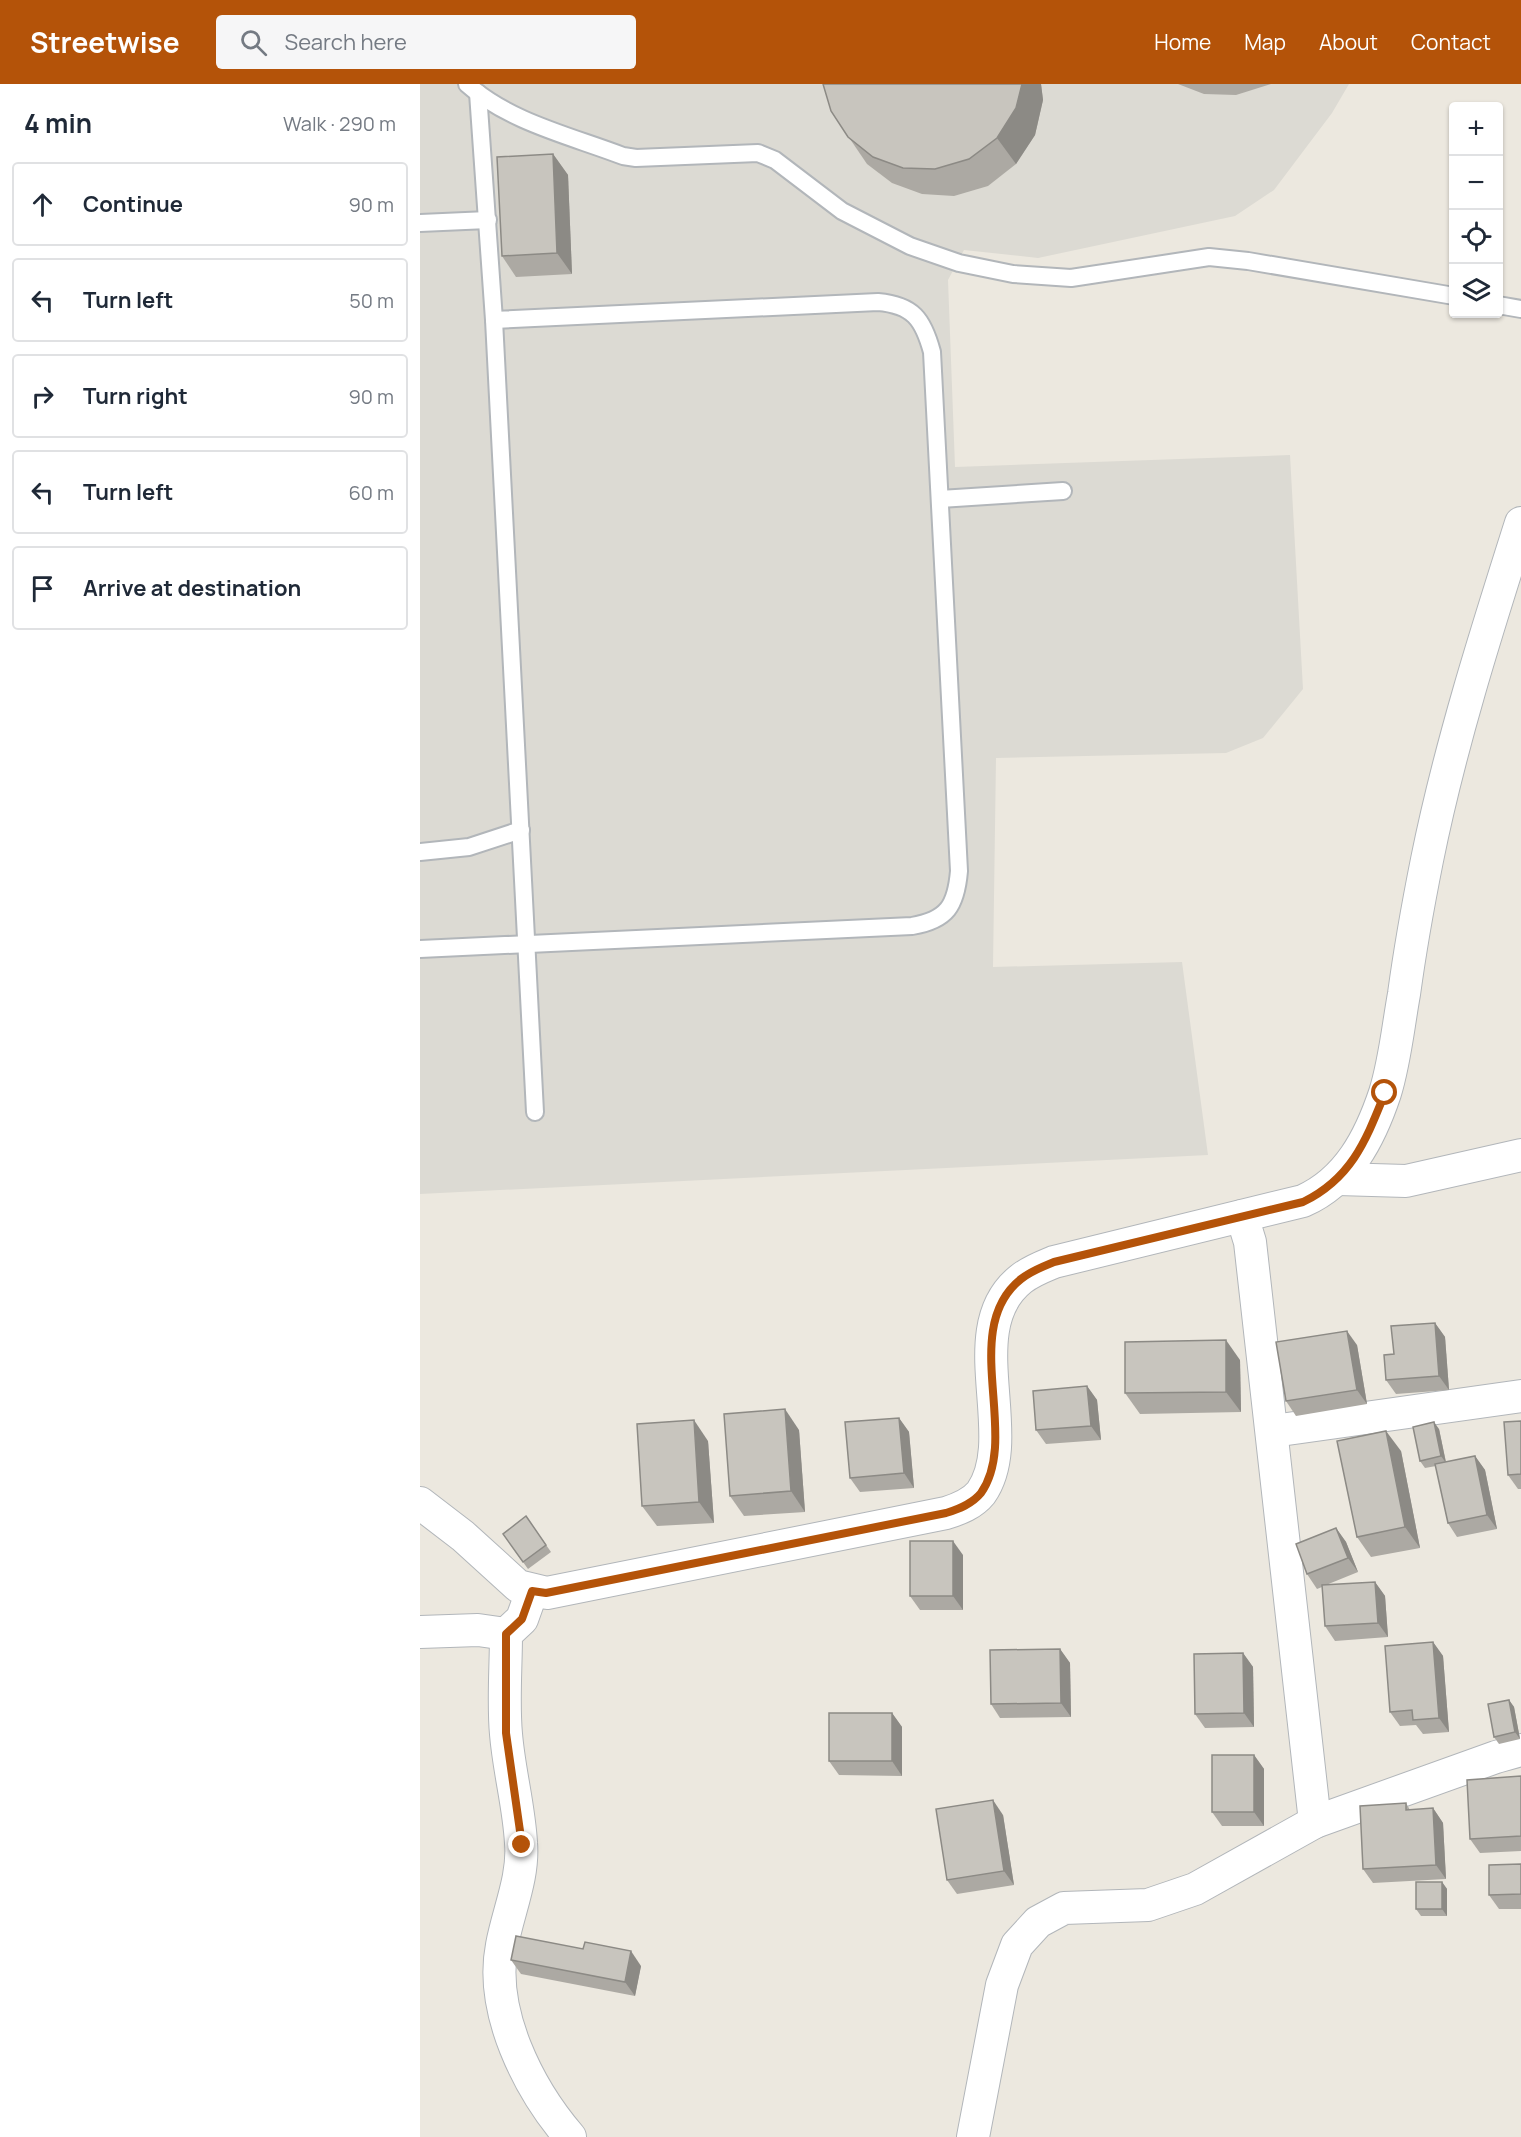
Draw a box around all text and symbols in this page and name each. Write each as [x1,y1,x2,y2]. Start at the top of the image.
search box [216,15,636,69]
text: Streetwise [30,23,180,61]
icon: search [237,26,270,59]
text: Search here [285,27,407,57]
text: Home [1154,28,1211,56]
text: Map [1244,28,1286,56]
text: About [1319,28,1378,56]
text: Contact [1411,28,1491,56]
map controls [1449,102,1503,318]
button: + [1449,102,1503,156]
text: 4 min [24,105,92,141]
text: Walk · 290 m [283,110,396,137]
button: − [1449,156,1503,210]
icon: ahead [26,188,59,221]
text: Continue [83,189,183,219]
text: 90 m [348,191,394,218]
button: locate [1449,210,1503,264]
button: layers [1449,264,1503,318]
icon: left [26,284,59,317]
text: Turn left [83,285,173,315]
text: 50 m [349,287,394,314]
icon: right [26,380,59,413]
text: Turn right [83,381,188,411]
text: 90 m [348,383,394,410]
icon: left [26,476,59,509]
text: Turn left [83,477,173,507]
text: 60 m [348,479,394,506]
icon: arrive [26,572,59,605]
text: Arrive at destination [83,573,301,603]
route start [1371,1079,1397,1105]
route end [508,1831,534,1857]

